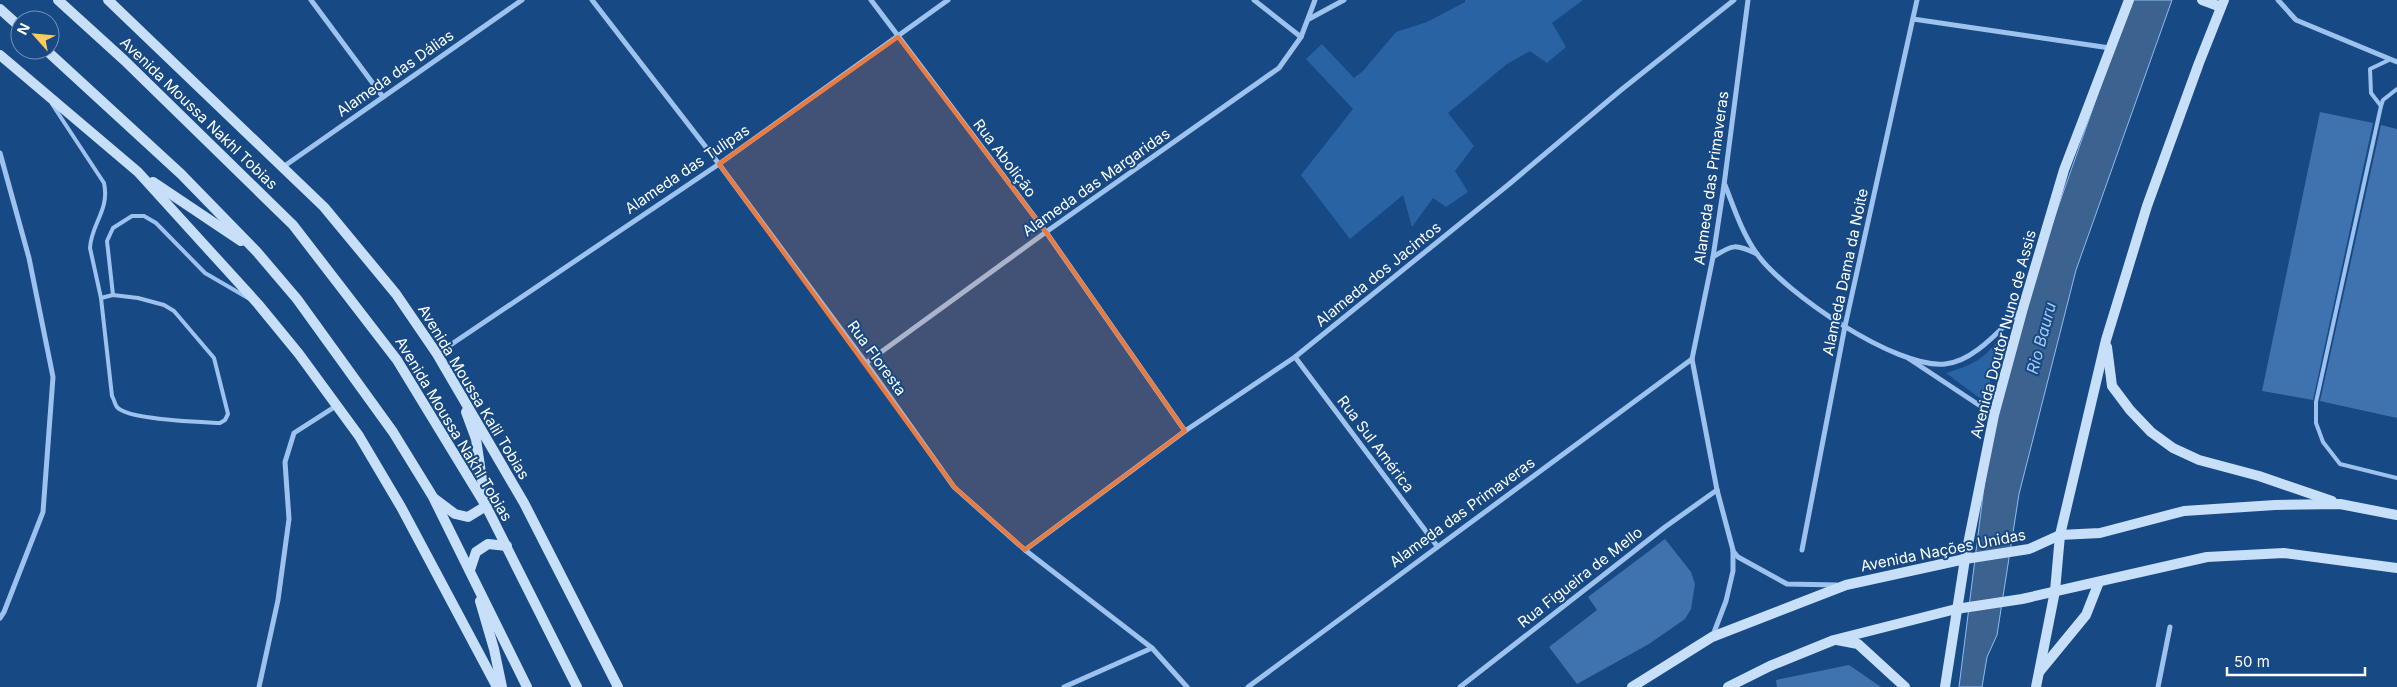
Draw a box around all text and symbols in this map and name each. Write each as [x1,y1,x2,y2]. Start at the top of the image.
north arrow [10,10,60,60]
text: N [13,20,33,37]
street label: Alameda das Dálias [333,25,457,121]
street label: Avenida Moussa Nakhl Tobias [116,33,282,193]
street label: Alameda das Primaveras [1689,90,1733,266]
street label: Rua Abolição [969,115,1041,201]
street label: Alameda das Tulipas [621,120,753,218]
street label: Alameda das Margaridas [1019,124,1174,240]
street label: Alameda Dama da Noite [1818,187,1872,357]
street label: Alameda dos Jacintos [1311,217,1445,331]
street label: Avenida Doutor Nuno de Assis [1966,228,2040,440]
water label: Rio Bauru [2022,300,2060,376]
street label: Avenida Moussa Kalil Tobias [414,301,534,483]
street label: Rua Floresta [843,317,911,399]
street label: Avenida Moussa Nakhl Tobias [391,333,517,525]
street label: Rua Sul América [1333,392,1419,496]
street label: Alameda das Primaveras [1386,453,1539,571]
street label: Rua Figueira de Mello [1514,522,1646,632]
street label: Avenida Nações Unidas [1859,525,2027,575]
scale bar [2227,644,2364,676]
text: 50 m [2234,652,2270,671]

